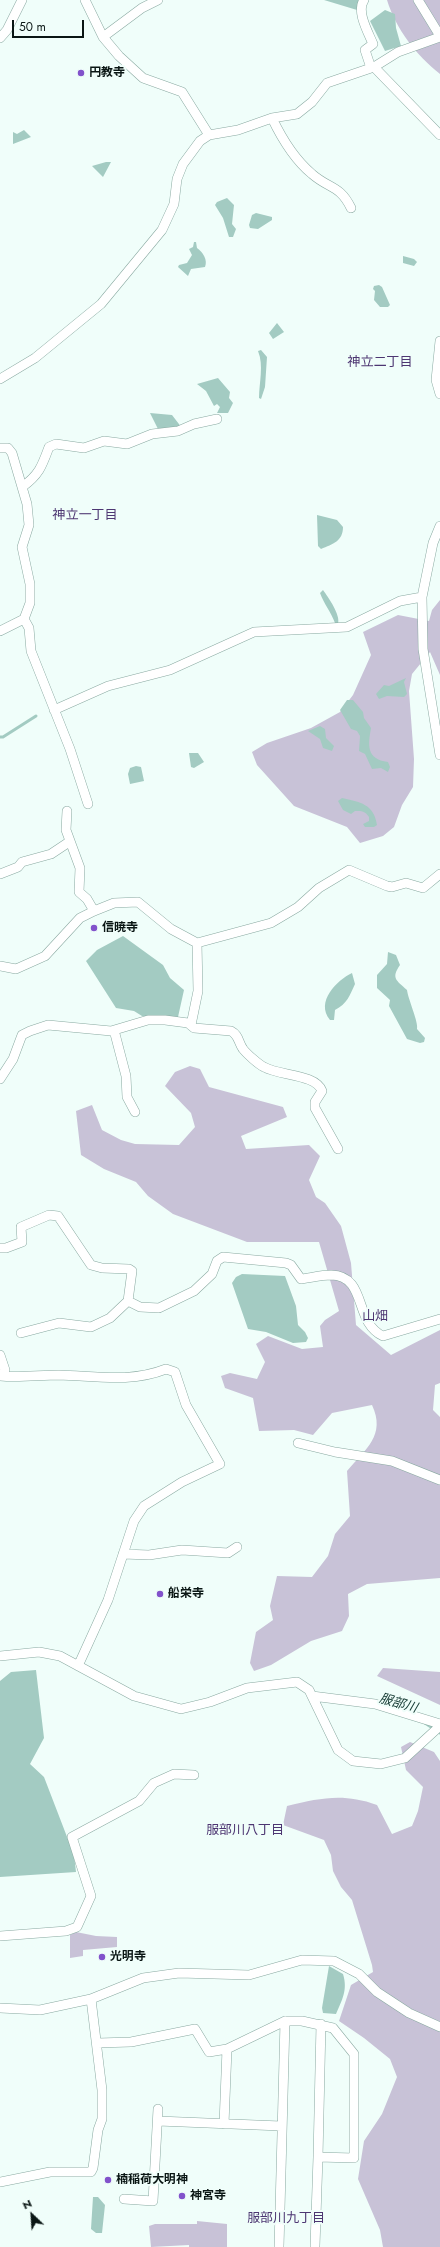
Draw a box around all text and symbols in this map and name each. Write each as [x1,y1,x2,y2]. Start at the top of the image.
scale bar [14,12,86,38]
text: 50 m [19,18,46,36]
place label: 円教寺 [89,66,125,80]
marker: 円教寺 [76,68,86,78]
district label: 神立二丁目 [348,355,412,371]
district label: 神立一丁目 [53,508,117,524]
place label: 信暁寺 [102,921,138,935]
marker: 信暁寺 [89,923,99,933]
district label: 山畑 [362,1309,388,1325]
place label: 船栄寺 [168,1587,204,1601]
marker: 船栄寺 [155,1589,165,1599]
water label: 服部川 [377,1691,419,1717]
district label: 服部川八丁目 [206,1823,284,1839]
place label: 光明寺 [110,1950,146,1964]
marker: 光明寺 [97,1952,107,1962]
place label: 楠稲荷大明神 [116,2173,188,2187]
marker: 楠稲荷大明神 [103,2175,113,2185]
place label: 神宮寺 [190,2189,226,2203]
marker: 神宮寺 [177,2191,187,2201]
north arrow [12,2195,52,2235]
text: N [20,2195,34,2213]
district label: 服部川九丁目 [247,2211,325,2227]

